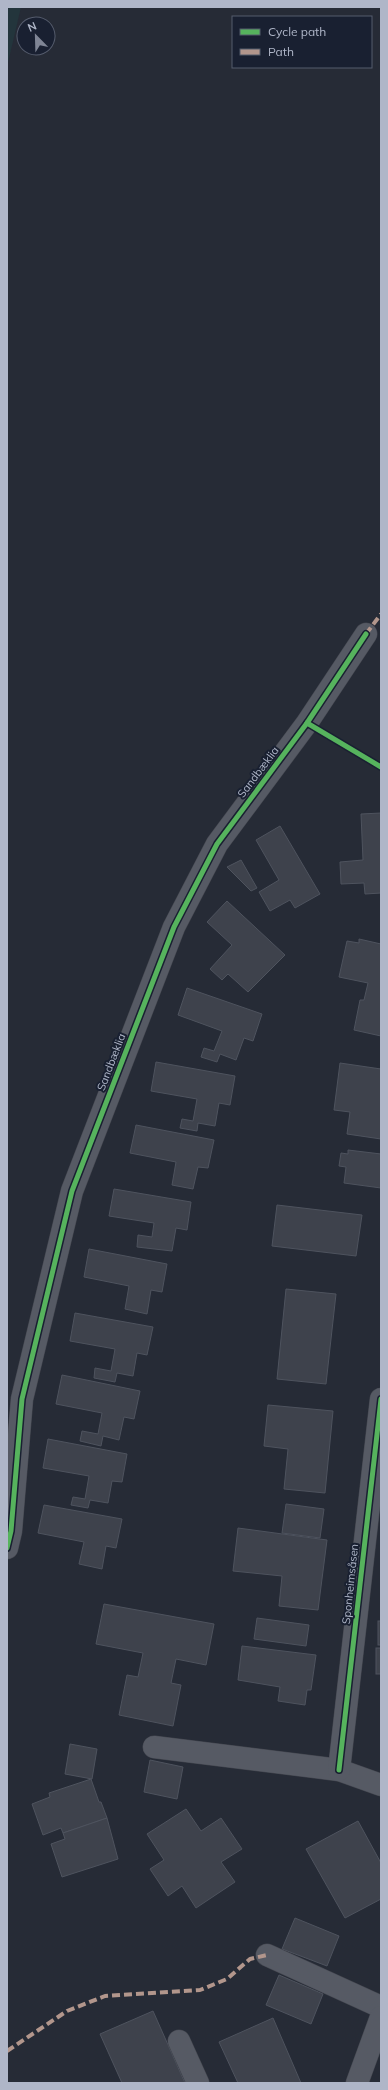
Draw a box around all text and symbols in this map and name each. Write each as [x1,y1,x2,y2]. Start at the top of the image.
north arrow [16,16,56,56]
legend [232,16,372,68]
text: N [26,19,39,35]
text: Cycle path [268,24,326,39]
text: Path [268,44,294,59]
street label: Sandbæklia [234,744,282,800]
street label: Sandbæklia [94,1031,128,1093]
street label: Sponheimsåsen [339,1543,361,1625]

